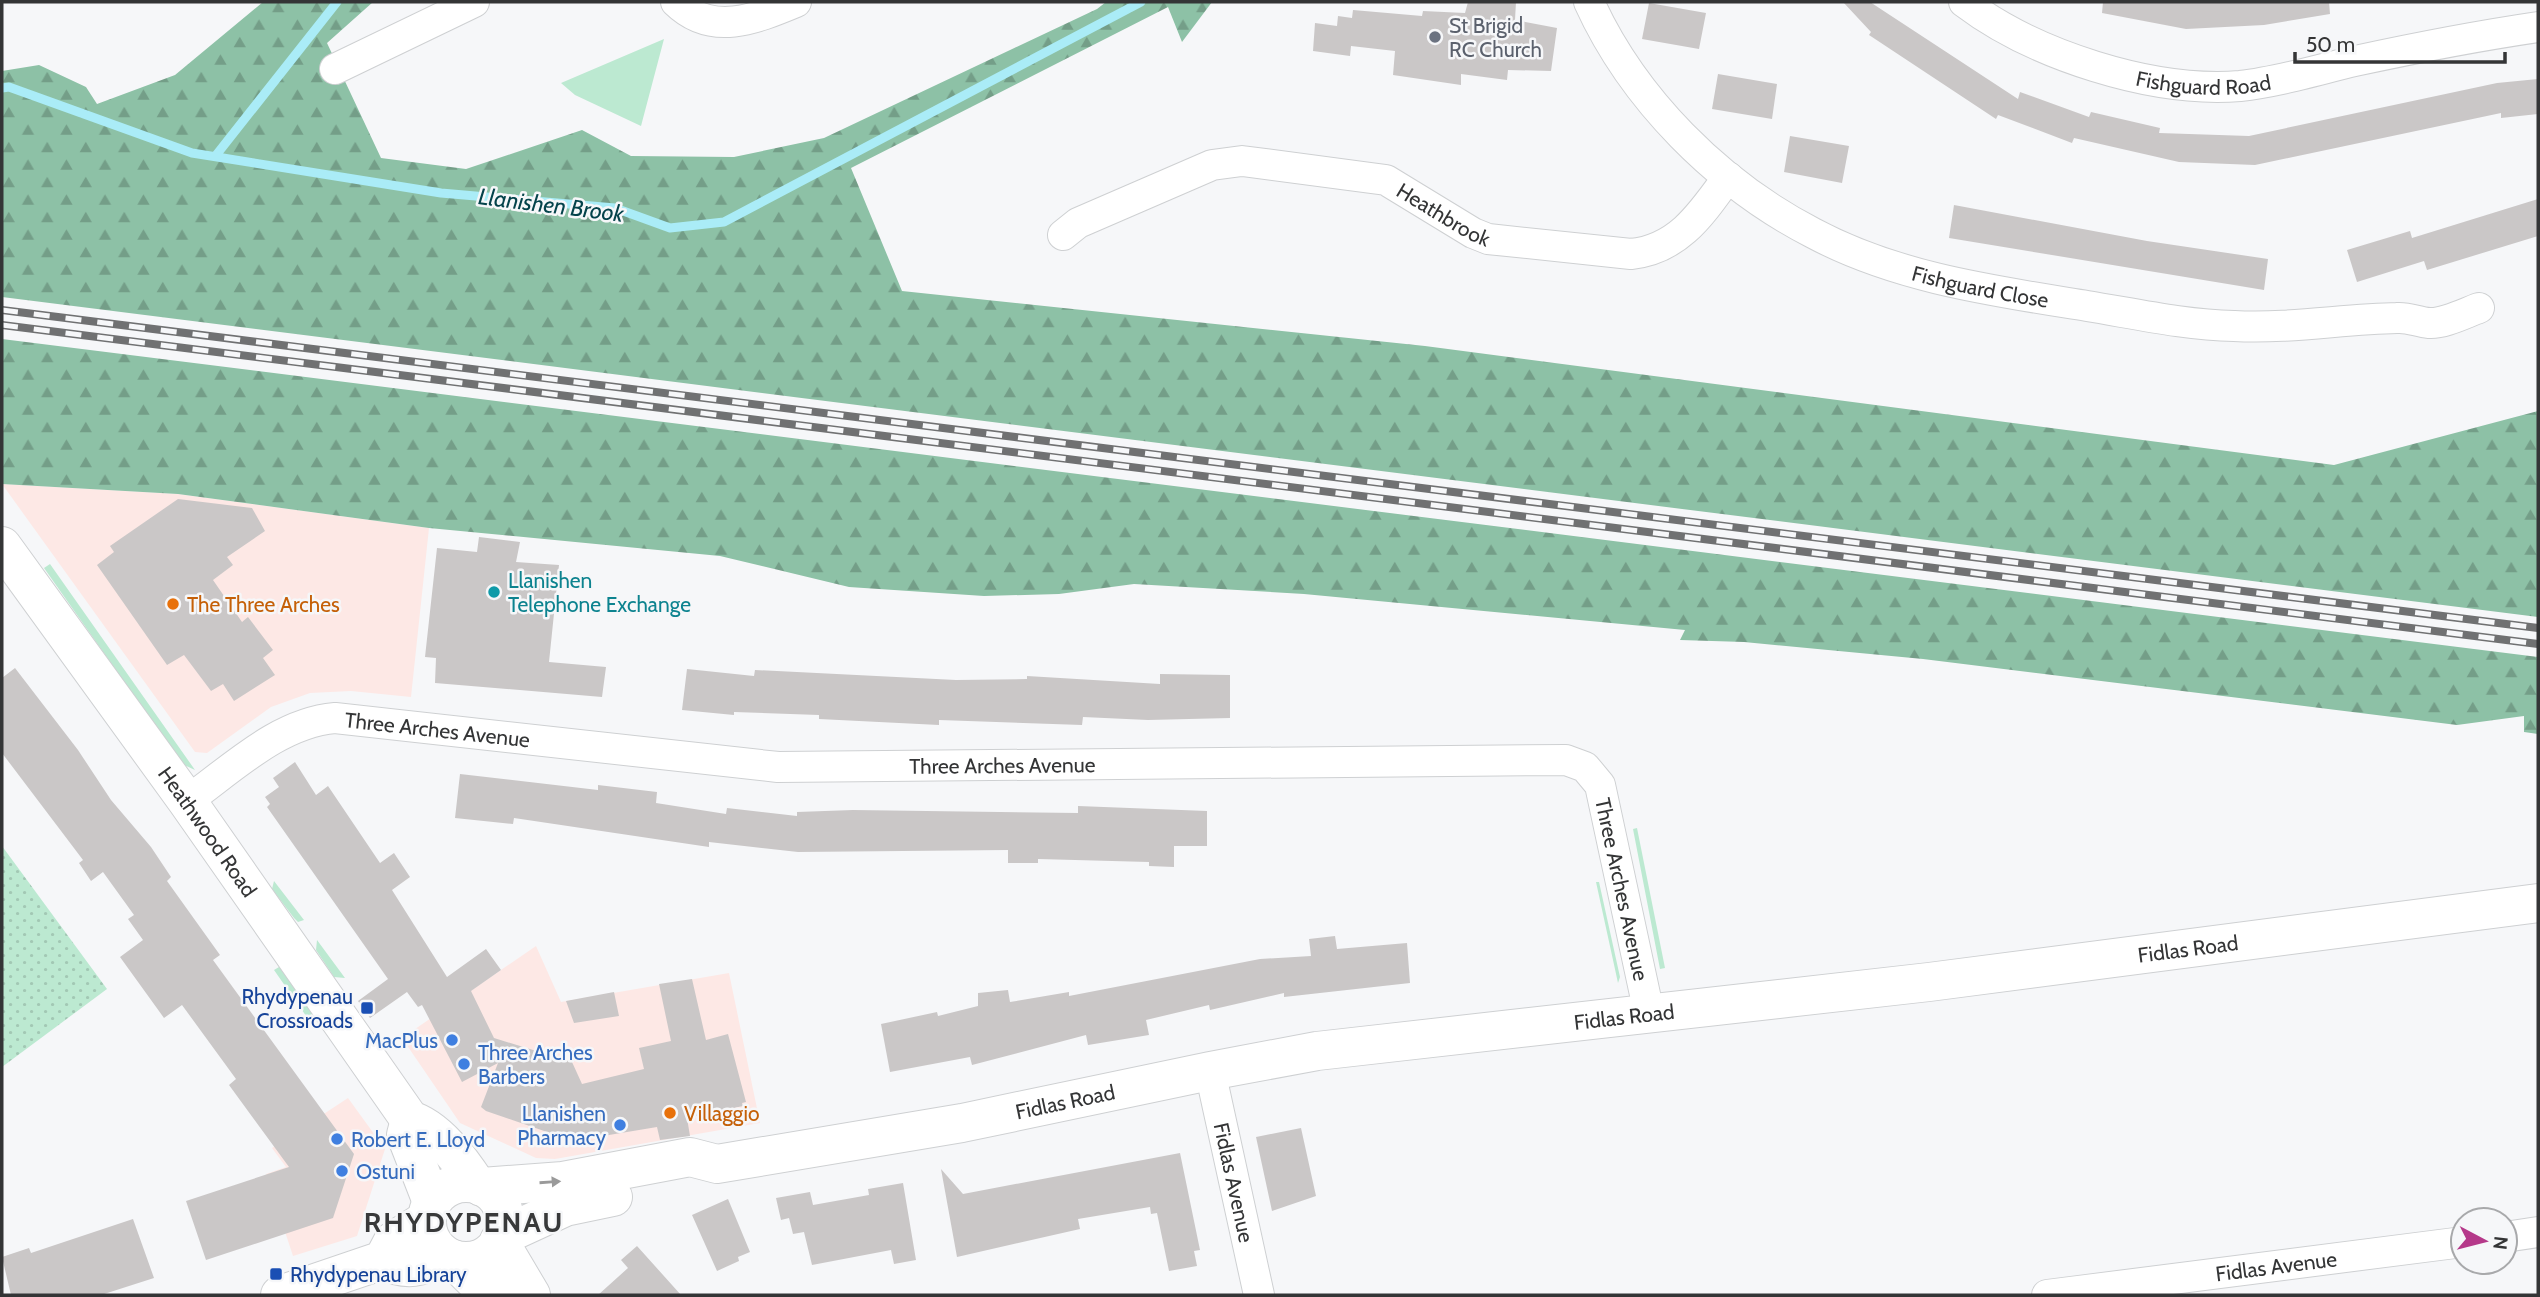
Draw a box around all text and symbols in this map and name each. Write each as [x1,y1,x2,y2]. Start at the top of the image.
place label: St Brigid RC Church [1449,13,1542,62]
scale bar [2295,21,2505,65]
marker: St Brigid RC Church [1427,29,1443,45]
text: 50 m [2306,32,2355,57]
street label: Fishguard Road [2134,65,2273,99]
street label: Heathbrook [1392,177,1494,251]
water label: Llanishen Brook [477,182,626,228]
street label: Fishguard Close [1909,260,2051,312]
place label: Llanishen Telephone Exchange [508,568,691,617]
marker: Llanishen Telephone Exchange [486,584,502,600]
place label: The Three Arches [187,592,340,617]
marker: The Three Arches [165,596,181,612]
street label: Three Arches Avenue [343,707,532,752]
street label: Three Arches Avenue [909,752,1096,778]
street label: Heathwood Road [153,761,262,901]
street label: Three Arches Avenue [1591,796,1654,983]
street label: Fidlas Road [2136,930,2240,967]
place label: Rhydypenau Crossroads [241,984,353,1033]
street label: Fidlas Road [1572,998,1676,1034]
marker: Rhydypenau Crossroads [359,1000,375,1016]
place label: MacPlus [365,1028,438,1053]
marker: MacPlus [444,1032,460,1048]
place label: Three Arches Barbers [478,1040,593,1089]
marker: Three Arches Barbers [456,1056,472,1072]
street label: Fidlas Road [1013,1079,1117,1124]
place label: Llanishen Pharmacy [517,1101,606,1150]
place label: Villaggio [684,1101,760,1126]
marker: Villaggio [662,1105,678,1121]
marker: Llanishen Pharmacy [612,1117,628,1133]
street label: Fidlas Avenue [1209,1120,1260,1245]
place label: Robert E. Lloyd [351,1127,485,1152]
marker: Robert E. Lloyd [329,1131,345,1147]
place label: Ostuni [356,1159,415,1184]
marker: Ostuni [334,1163,350,1179]
one-way arrow [539,1176,561,1187]
district label: RHYDYPENAU [364,1205,564,1239]
north arrow [2449,1206,2519,1276]
text: N [2488,1235,2513,1251]
street label: Fidlas Avenue [2214,1246,2339,1286]
place label: Rhydypenau Library [290,1262,467,1287]
marker: Rhydypenau Library [268,1266,284,1282]

